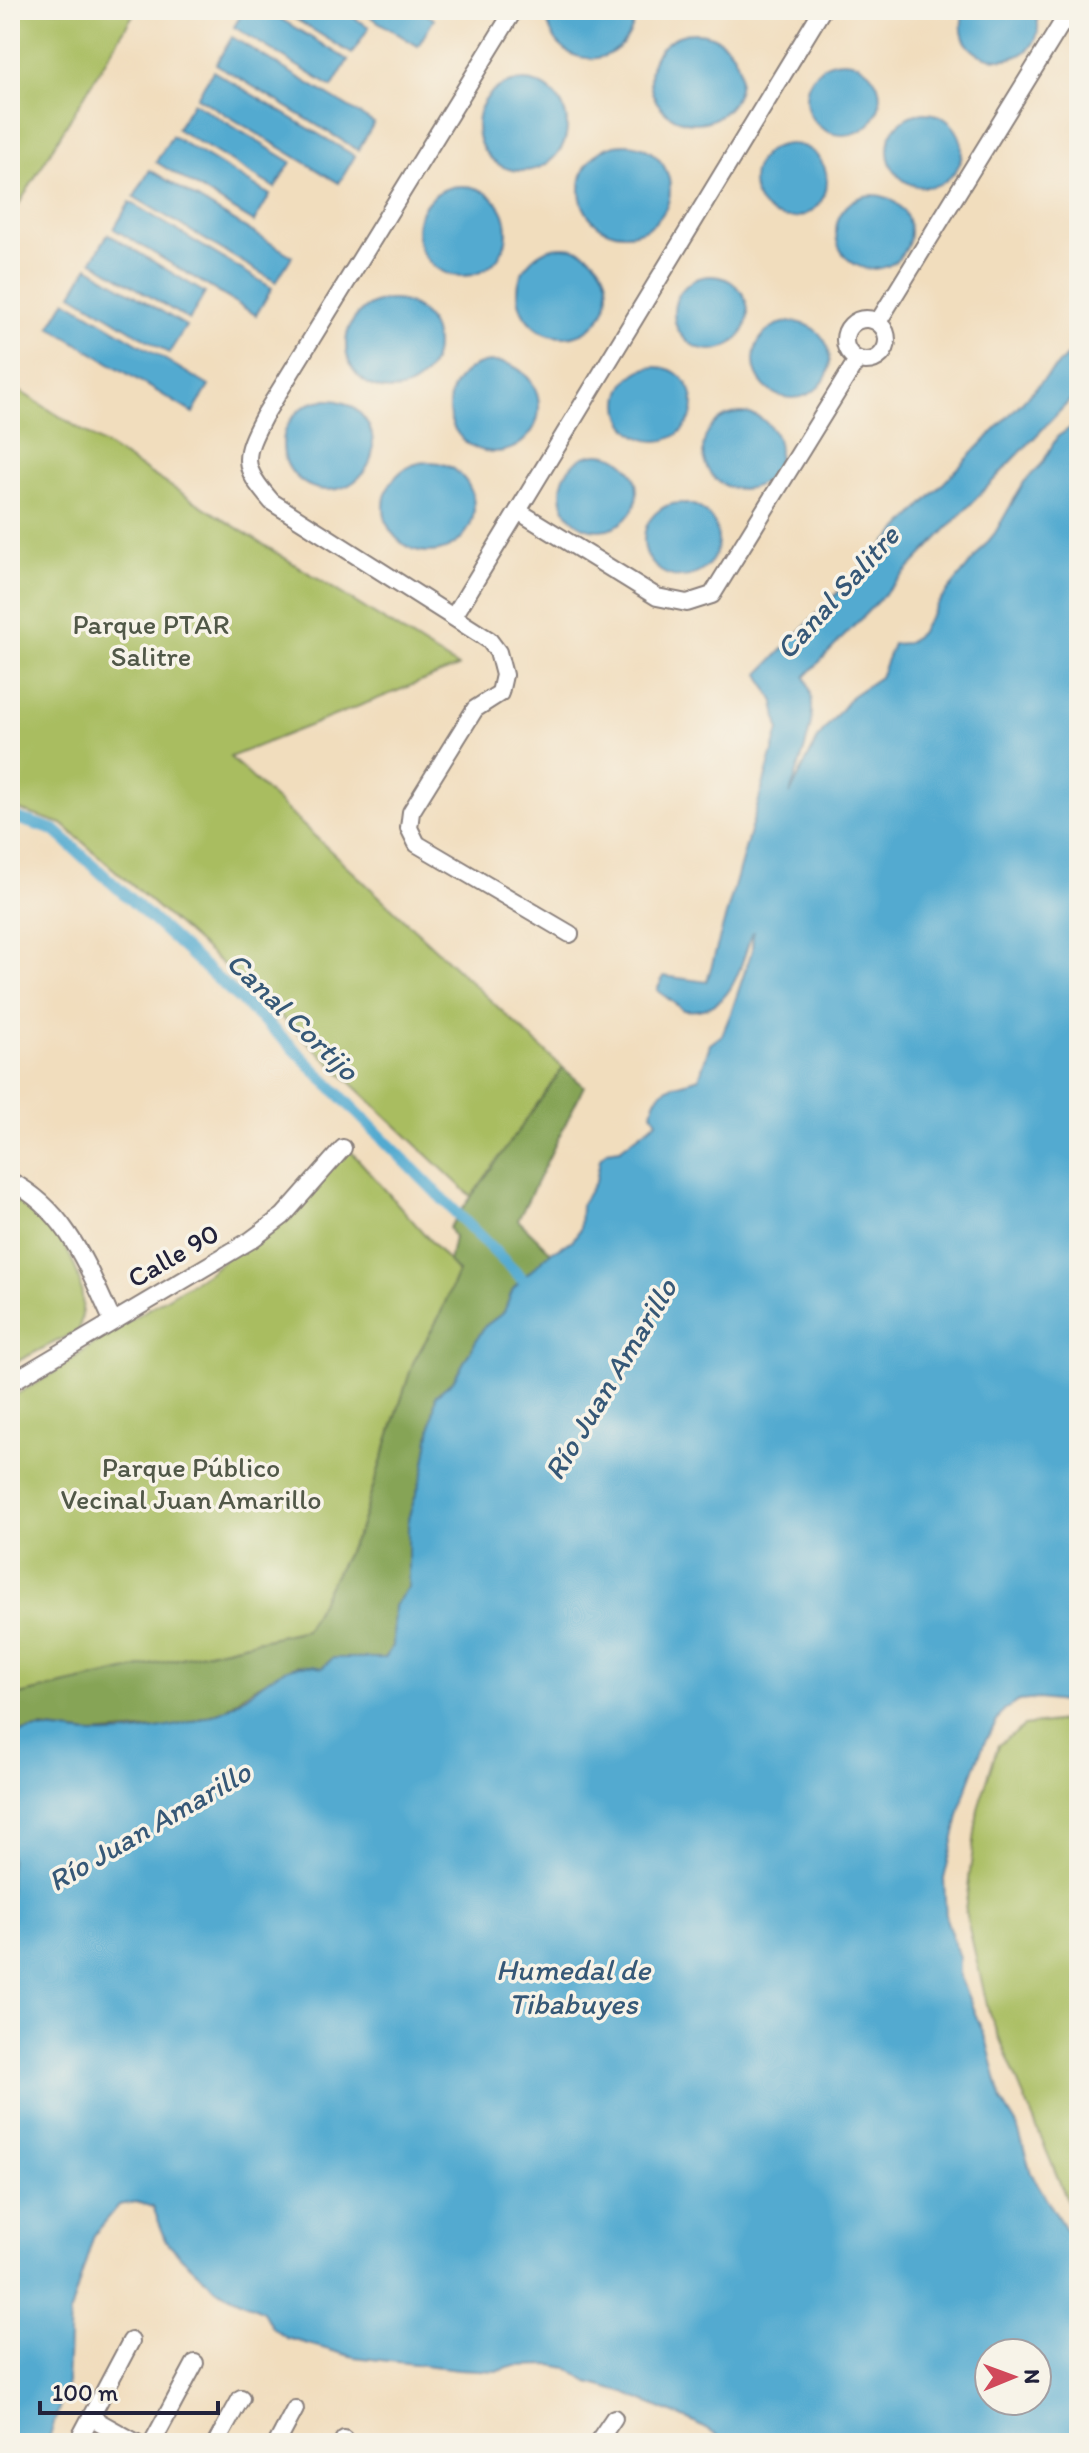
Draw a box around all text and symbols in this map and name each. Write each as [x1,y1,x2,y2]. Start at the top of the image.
water label: Canal Salitre [767,516,908,667]
park label: Parque PTAR Salitre [72,607,230,673]
water label: Canal Cortijo [219,944,368,1089]
street label: Calle 90 [121,1215,225,1295]
water label: Río Juan Amarillo [535,1271,685,1486]
park label: Parque Público Vecinal Juan Amarillo [61,1450,321,1516]
water label: Río Juan Amarillo [41,1753,258,1899]
water label: Humedal de Tibabuyes [496,1951,652,2022]
north arrow [973,2337,1053,2417]
scale bar [40,2365,218,2415]
text: N [1019,2369,1046,2384]
text: 100 m [52,2378,118,2407]

